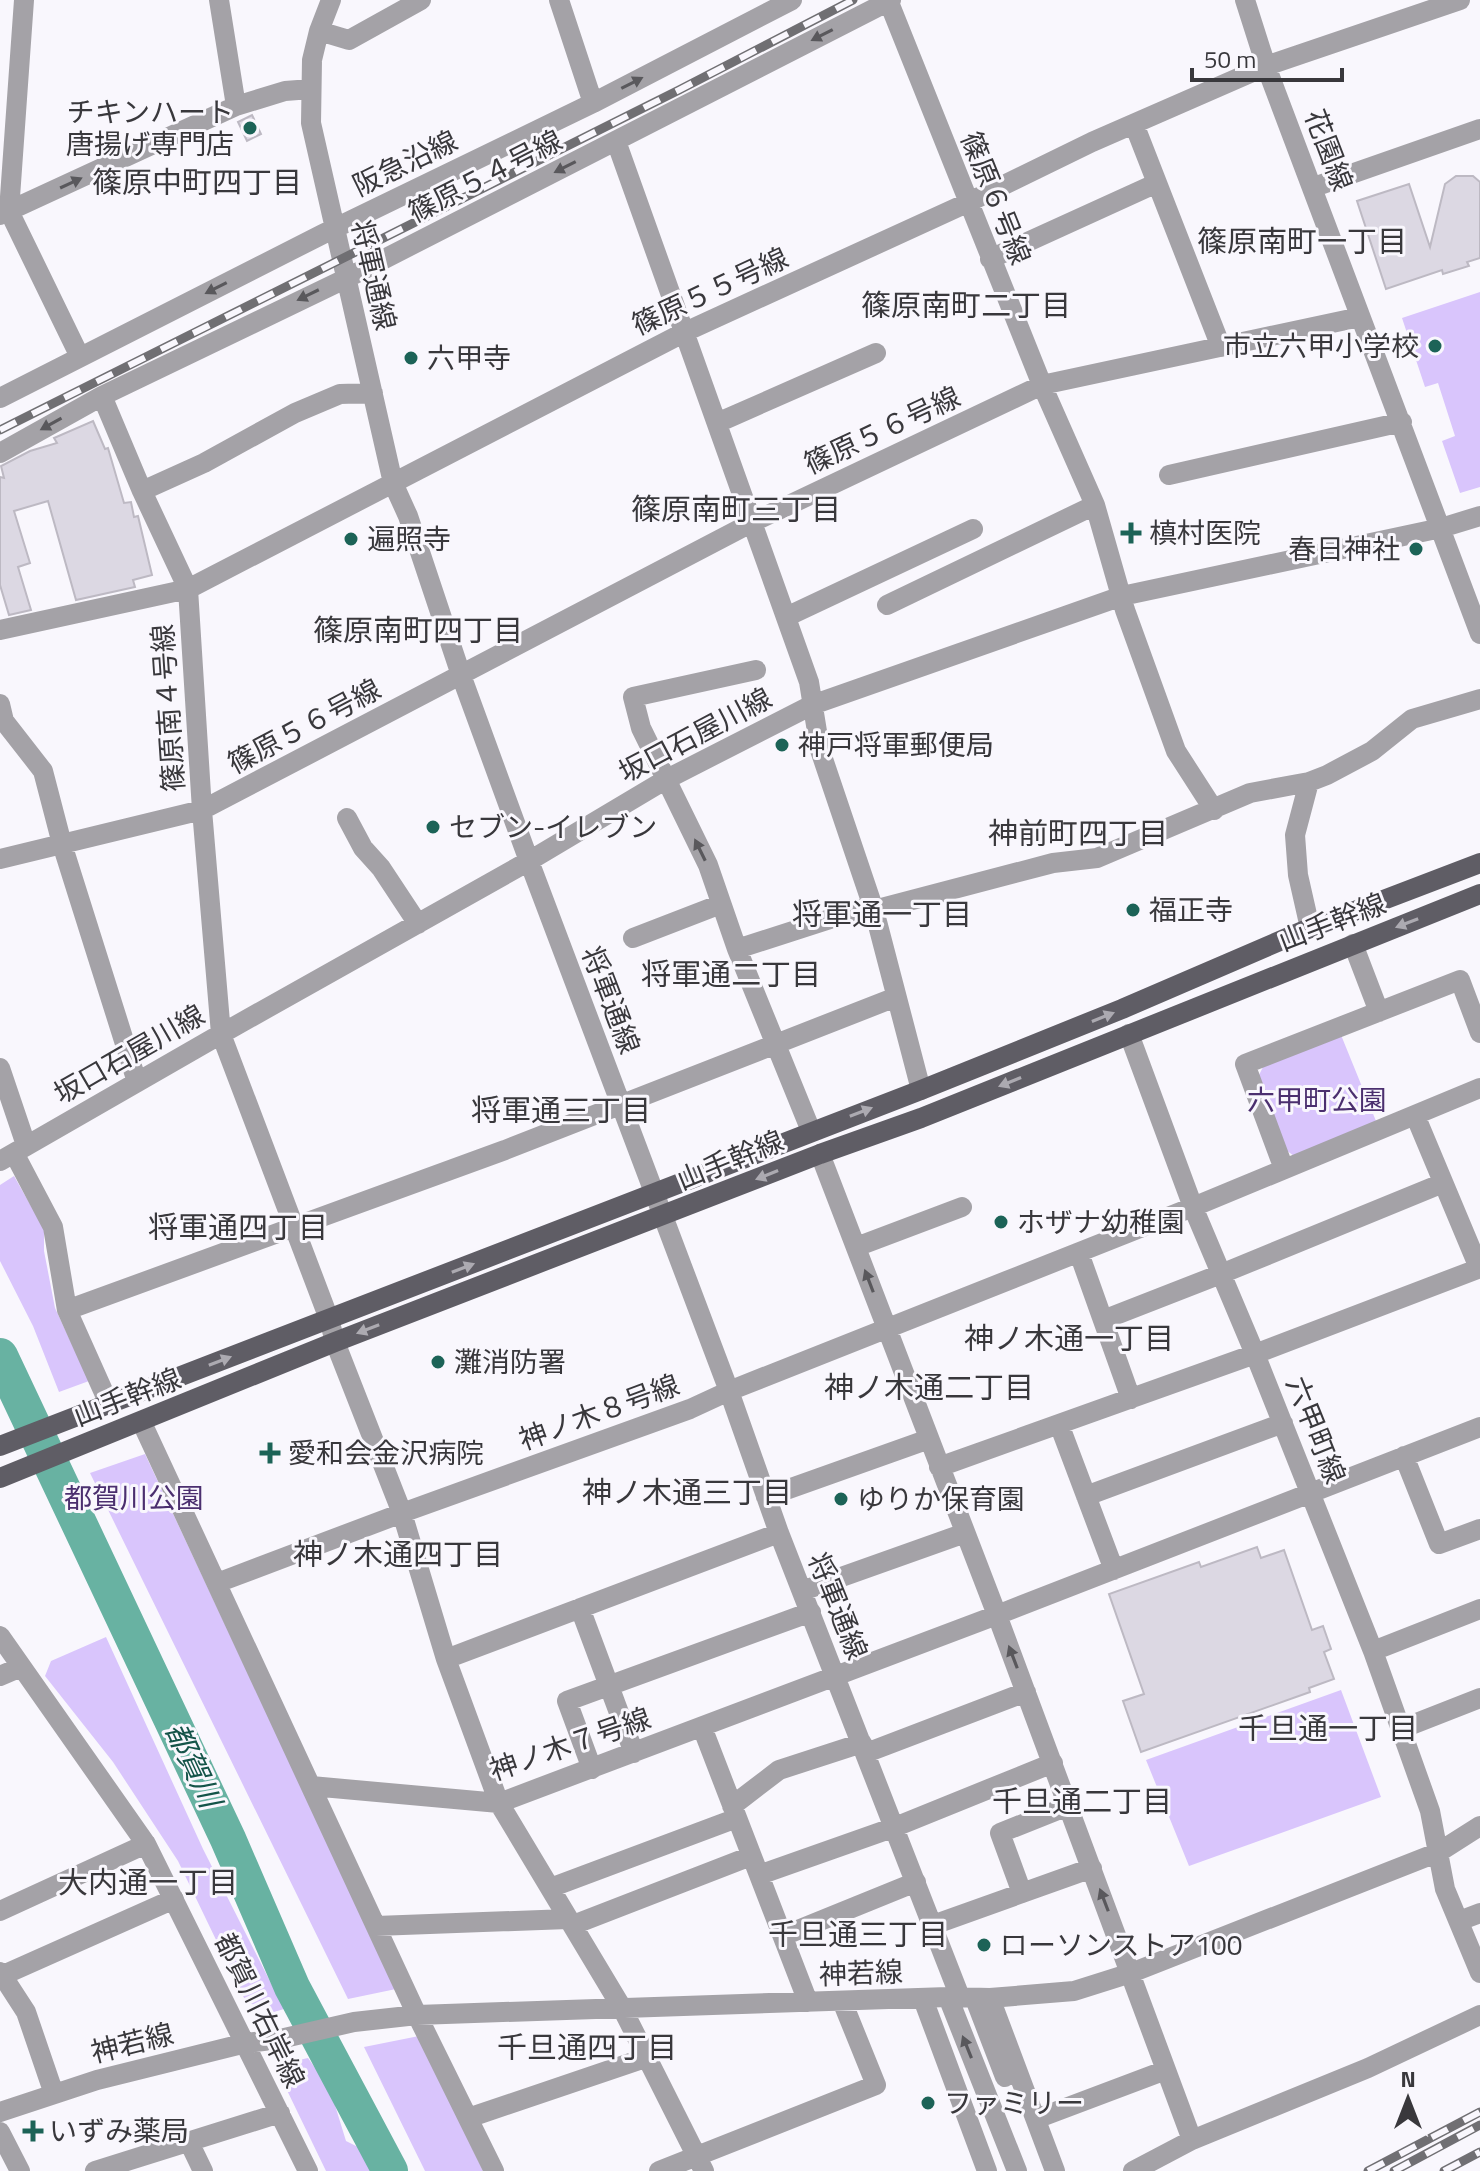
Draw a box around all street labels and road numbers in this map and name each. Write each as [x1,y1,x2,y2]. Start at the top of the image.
street label: 花園線 [1294,103,1365,197]
street label: 篠原５４号線 [400,118,569,233]
street label: 阪急沿線 [345,119,465,206]
street label: 篠原６号線 [950,125,1043,271]
street label: 将軍通線 [341,215,408,334]
street label: 篠原５５号線 [625,236,795,346]
street label: 篠原５６号線 [797,375,967,485]
street label: 篠原南４号線 [140,623,195,793]
street label: 篠原５６号線 [219,667,388,784]
street label: 坂口石屋川線 [610,676,779,793]
street label: 山手幹線 [1272,881,1392,962]
street label: 将軍通線 [571,940,652,1060]
street label: 坂口石屋川線 [45,993,212,1114]
street label: 山手幹線 [670,1119,790,1200]
street label: 山手幹線 [67,1356,187,1437]
street label: 神ノ木８号線 [513,1363,685,1460]
street label: 六甲町線 [1276,1370,1357,1490]
street label: 将軍通線 [798,1546,879,1666]
street label: 神ノ木７号線 [483,1696,656,1791]
street label: 都賀川右岸線 [204,1925,317,2095]
street label: 神若線 [818,1950,904,1995]
street label: 神若線 [86,2011,178,2074]

